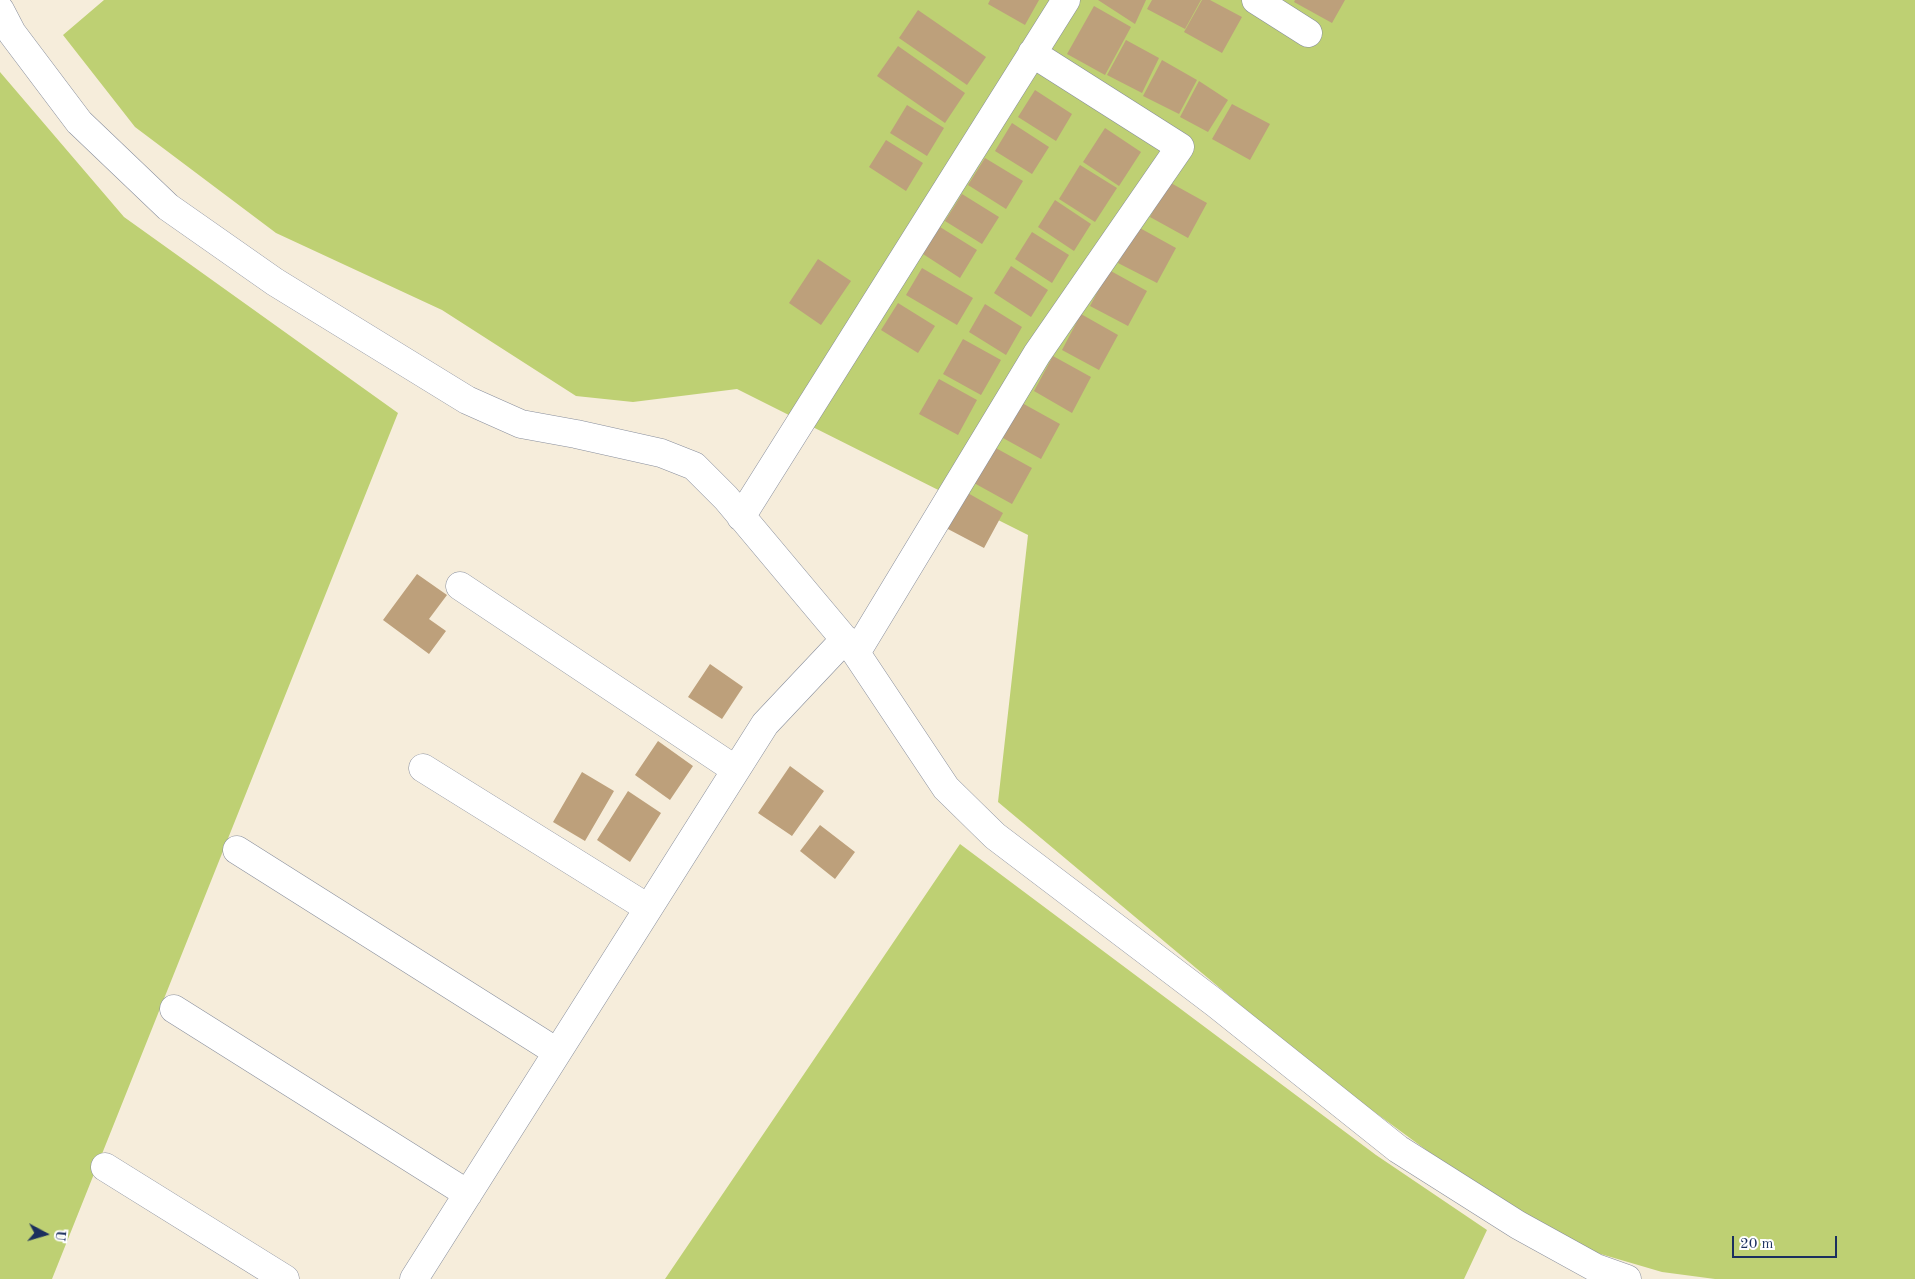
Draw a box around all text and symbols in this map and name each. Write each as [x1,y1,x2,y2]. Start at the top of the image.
north arrow [20,1209,70,1259]
scale bar [1735,1226,1840,1258]
text: U [52,1229,67,1242]
text: 20 m [1740,1237,1774,1252]

